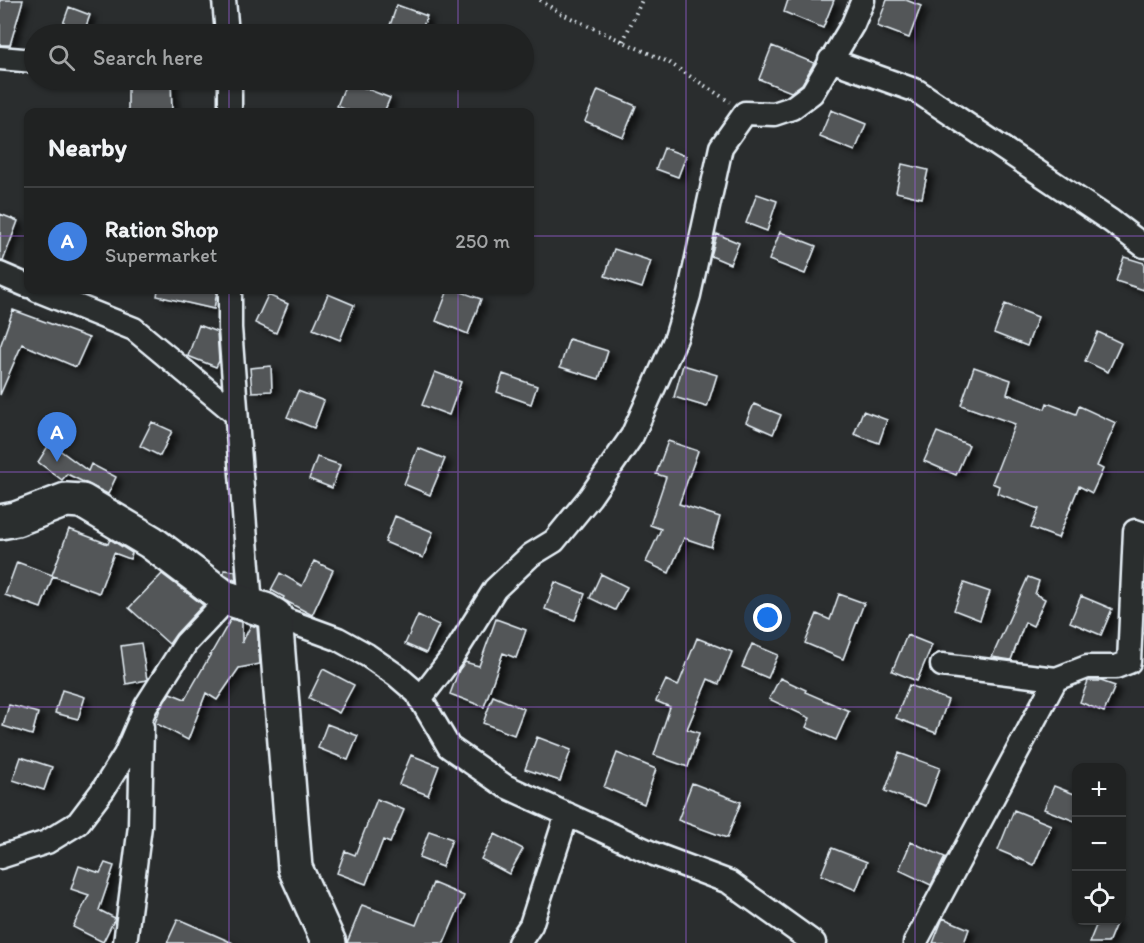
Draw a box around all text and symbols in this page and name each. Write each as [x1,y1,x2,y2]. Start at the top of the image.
search box [24,24,534,90]
icon: search [45,41,78,74]
text: Search here [93,44,203,71]
text: Nearby [48,131,127,163]
text: Ration Shop [105,216,218,243]
text: A [61,229,74,253]
text: 250 m [455,229,510,253]
text: Supermarket [105,243,217,267]
pin: A [38,412,76,462]
your location [753,603,782,632]
map controls [1072,763,1126,925]
button: + [1072,763,1126,817]
button: − [1072,817,1126,871]
button: locate [1072,871,1126,925]

